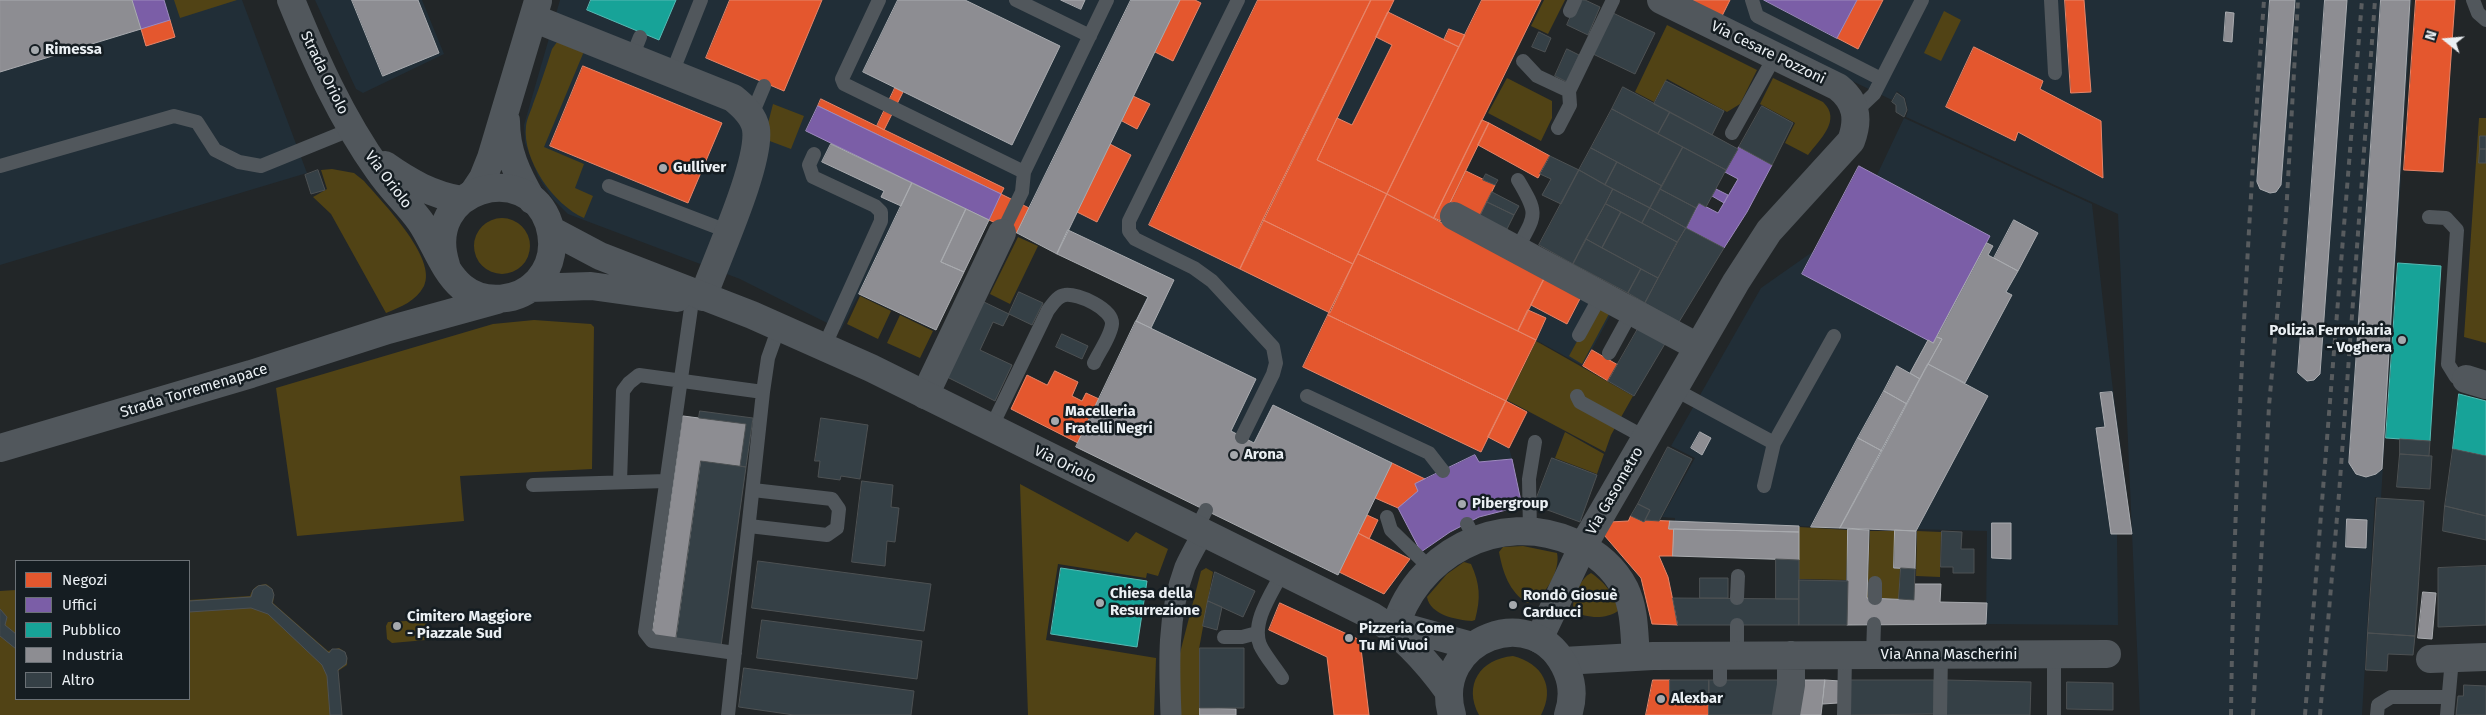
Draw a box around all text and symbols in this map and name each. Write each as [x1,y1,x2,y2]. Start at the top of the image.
north arrow [2421,15,2471,65]
street label: Via Cesare Pozzoni [1708,17,1828,89]
street label: Strada Oriolo [296,28,352,118]
text: N [2422,29,2441,42]
place label: Rimessa [45,41,102,59]
marker: Rimessa [29,44,41,56]
street label: Via Oriolo [361,148,415,212]
place label: Gulliver [673,159,726,177]
marker: Gulliver [657,162,669,174]
place label: Polizia Ferroviaria - Voghera [2269,322,2392,357]
marker: Polizia Ferroviaria - Voghera [2396,334,2408,346]
street label: Strada Torremenapace [118,360,270,422]
place label: Macelleria Fratelli Negri [1065,403,1153,438]
marker: Macelleria Fratelli Negri [1049,415,1061,427]
street label: Via Oriolo [1031,442,1099,488]
street label: Via Gasometro [1583,444,1647,538]
place label: Arona [1244,446,1284,464]
marker: Arona [1228,449,1240,461]
place label: Pibergroup [1472,495,1548,513]
marker: Pibergroup [1456,498,1468,510]
legend [15,560,190,700]
text: Negozi [62,571,107,589]
place label: Chiesa della Resurrezione [1110,585,1200,620]
place label: Rondò Giosuè Carducci [1523,587,1618,622]
text: Uffici [62,596,97,614]
marker: Chiesa della Resurrezione [1094,597,1106,609]
marker: Rondò Giosuè Carducci [1507,599,1519,611]
place label: Cimitero Maggiore - Piazzale Sud [407,608,532,643]
marker: Cimitero Maggiore - Piazzale Sud [391,620,403,632]
place label: Pizzeria Come Tu Mi Vuoi [1359,620,1454,655]
text: Pubblico [62,621,121,639]
marker: Pizzeria Come Tu Mi Vuoi [1343,632,1355,644]
text: Industria [62,646,124,664]
street label: Via Anna Mascherini [1881,646,2017,664]
text: Altro [62,671,95,689]
place label: Alexbar [1671,690,1723,708]
marker: Alexbar [1655,693,1667,705]

